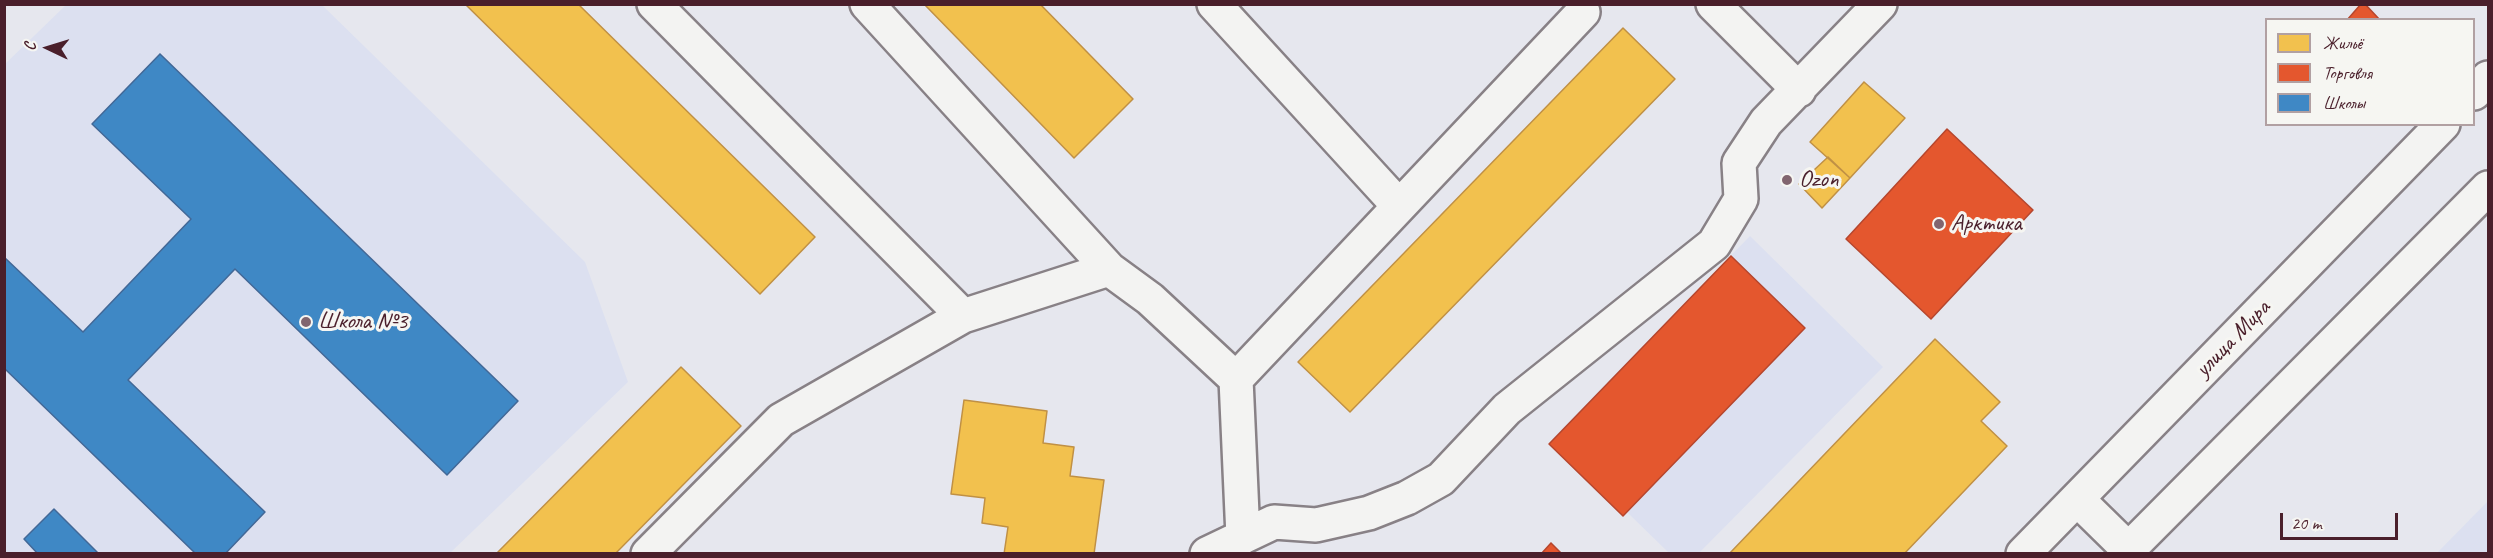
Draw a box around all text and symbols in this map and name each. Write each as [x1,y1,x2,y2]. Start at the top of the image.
north arrow [18,18,78,78]
legend [2265,18,2475,126]
text: Жильё [2323,32,2362,54]
text: С [20,42,40,51]
text: Торговля [2323,62,2372,84]
text: Школы [2323,92,2365,114]
place label: Ozon [1799,166,1838,194]
marker: Ozon [1780,173,1794,187]
place label: Арктика [1951,210,2022,238]
marker: Арктика [1932,217,1946,231]
street label: улица Мира [2189,294,2277,384]
place label: Школа №3 [318,308,407,336]
marker: Школа №3 [299,315,313,329]
scale bar [2283,501,2402,539]
text: 20 m [2291,512,2322,534]

